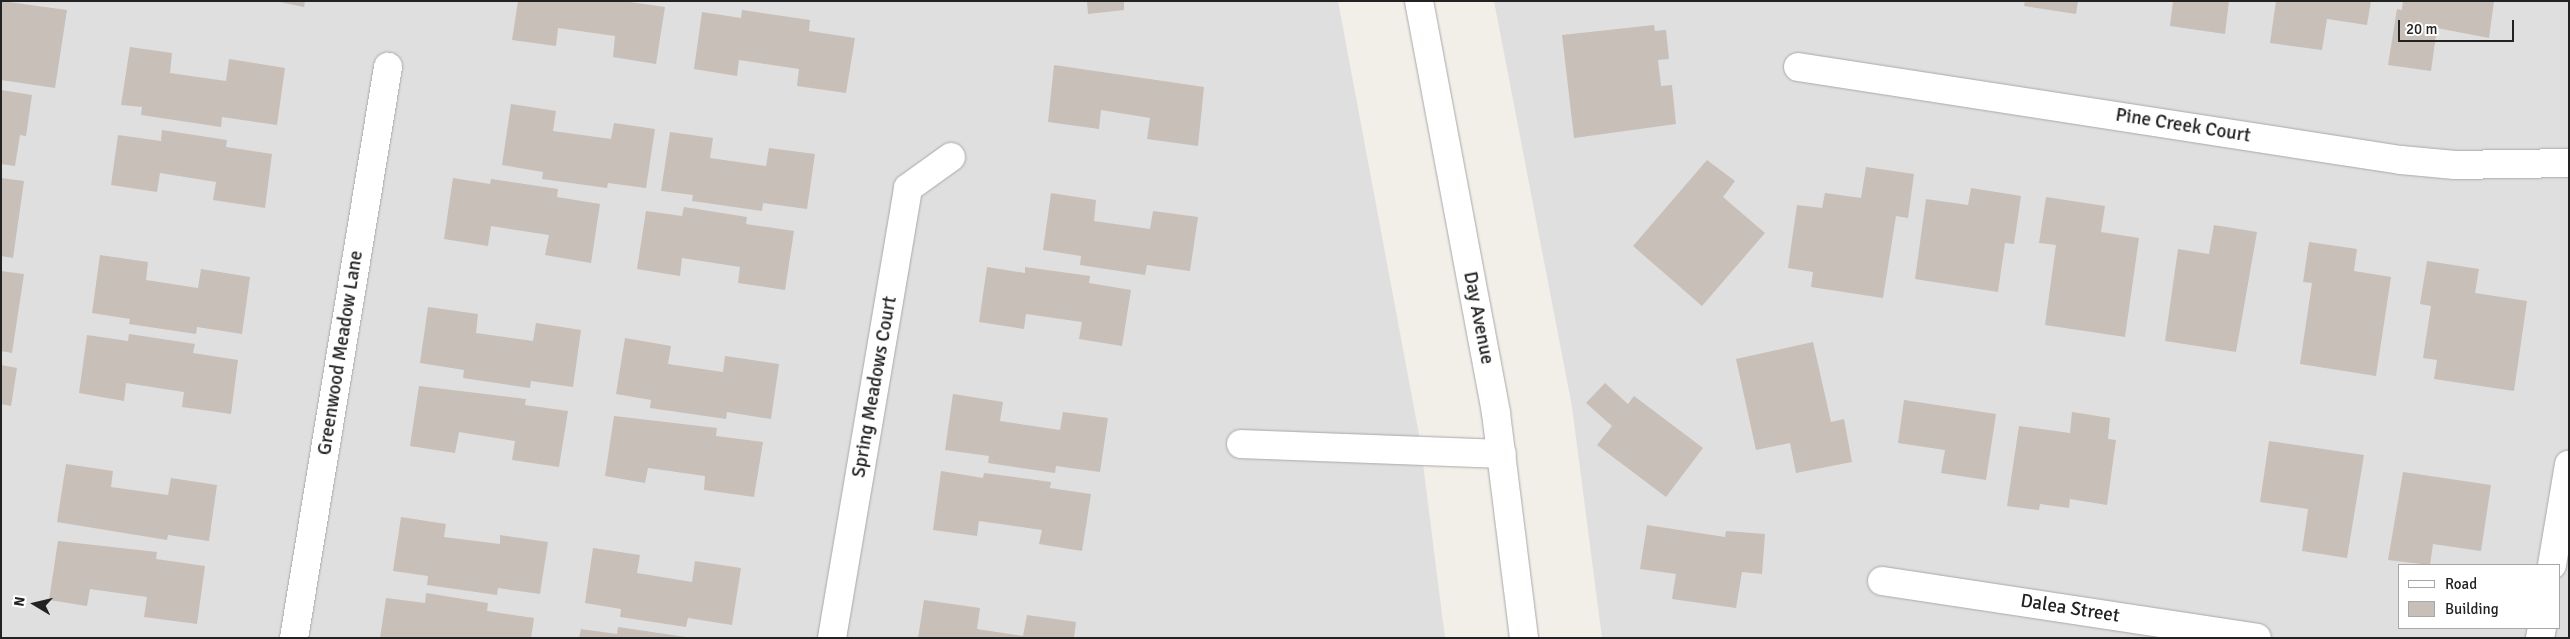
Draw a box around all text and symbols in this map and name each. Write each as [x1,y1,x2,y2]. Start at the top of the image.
scale bar [2400,10,2516,42]
text: 20 m [2406,20,2437,38]
street label: Pine Creek Court [2114,104,2252,148]
street label: Greenwood Meadow Lane [314,249,368,457]
street label: Day Avenue [1458,270,1498,366]
street label: Spring Meadows Court [848,295,902,479]
legend [2398,564,2560,629]
text: Road [2445,575,2477,593]
north arrow [10,579,60,629]
street label: Dalea Street [2019,590,2121,628]
text: N [11,595,29,608]
text: Building [2445,600,2499,618]

